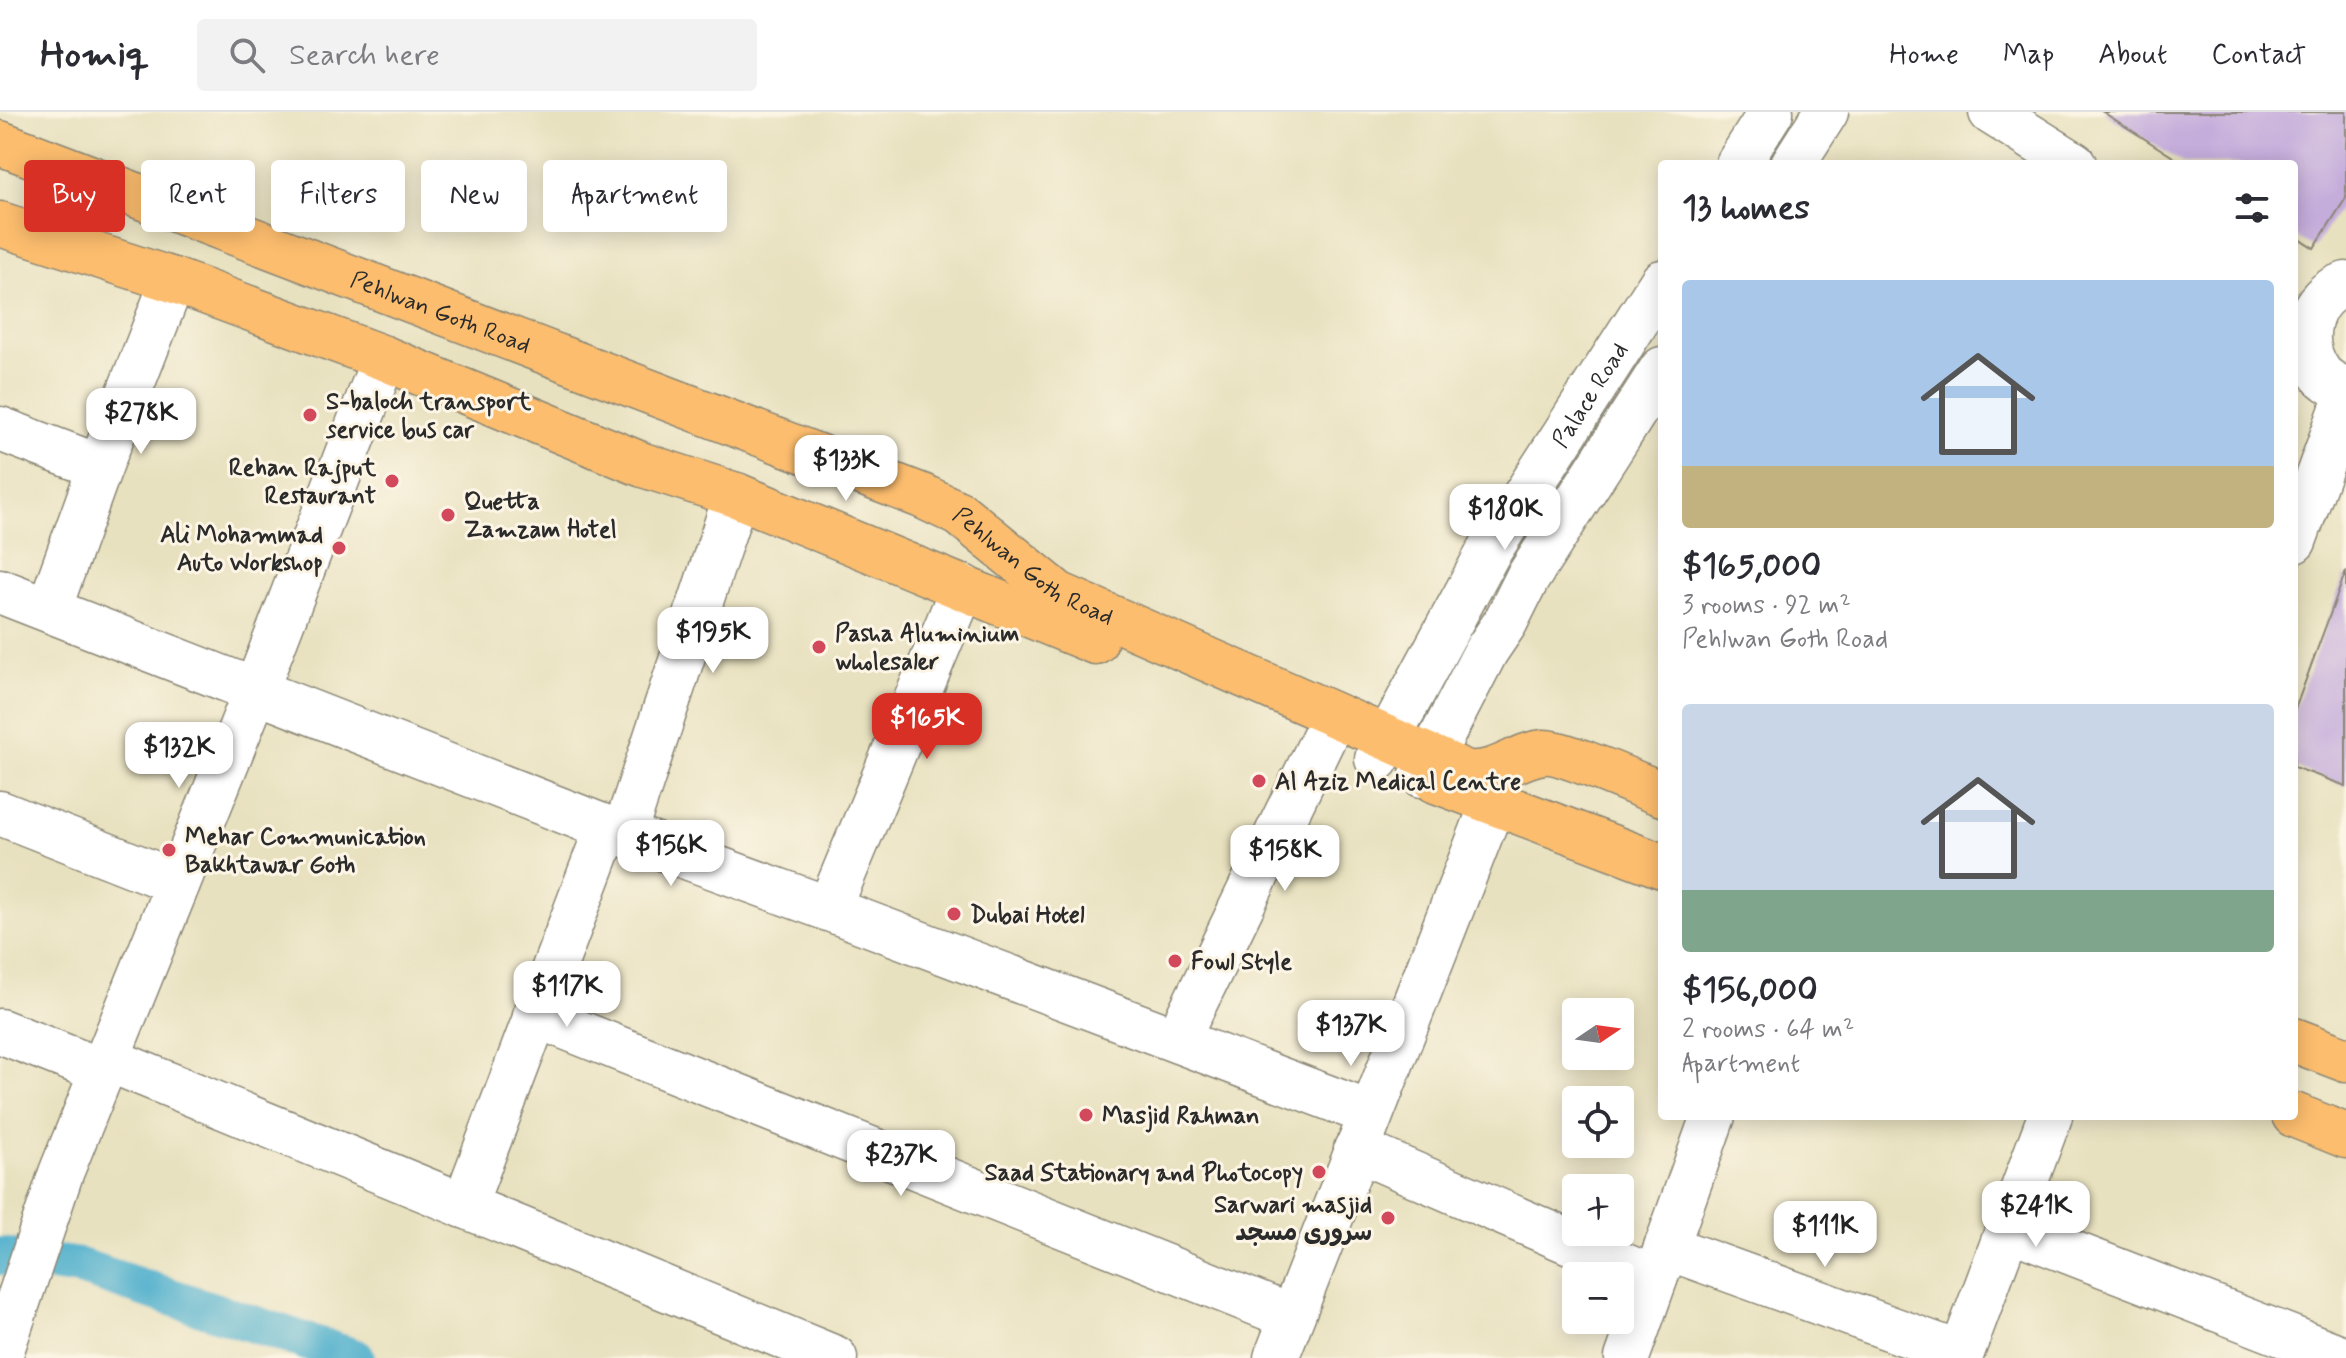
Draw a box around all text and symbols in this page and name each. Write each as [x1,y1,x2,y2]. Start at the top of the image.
search box [197,19,757,91]
text: Homiq [40,31,149,80]
icon: search [225,33,269,77]
text: Search here [289,36,440,75]
text: Home [1889,37,1959,74]
text: Map [2003,37,2054,74]
text: About [2098,37,2167,74]
text: Contact [2211,37,2306,74]
chip: Buy [24,160,125,232]
chip: Rent [141,160,255,232]
chip: Filters [271,160,405,232]
chip: New [421,160,527,232]
chip: Apartment [543,160,727,232]
text: 13 homes [1682,186,1810,231]
icon: filters [2230,186,2274,230]
street label: Pehlwan Goth Road [346,265,535,362]
icon: home [1906,332,2050,476]
street label: Palace Road [1546,337,1636,454]
place label: S-baloch transport service bus car [325,387,532,446]
pin: $278K [85,388,197,456]
text: $278K [104,397,178,431]
marker: S-baloch transport service bus car [301,406,319,424]
pin: $133K [790,435,902,503]
text: $133K [813,444,879,478]
place label: Rehan Rajput Restaurant [229,453,377,512]
marker: Rehan Rajput Restaurant [383,472,401,490]
pin: $180K [1449,484,1561,552]
place label: Quetta Zamzam Hotel [464,487,617,546]
text: $180K [1467,493,1543,527]
street label: Pehlwan Goth Road [946,500,1118,633]
marker: Quetta Zamzam Hotel [439,506,457,524]
place label: Ali Mohammad Auto Workshop [160,520,323,579]
marker: Ali Mohammad Auto Workshop [330,539,348,557]
text: $165,000 [1682,544,1821,589]
text: 3 rooms · 92 m² [1682,589,1851,623]
pin: $195K [657,607,769,675]
text: $195K [675,616,751,650]
place label: Pasha Aluminium wholesaler [835,619,1019,678]
text: Pehlwan Goth Road [1682,623,1888,657]
marker: Pasha Aluminium wholesaler [810,638,828,656]
pin: $165K [871,693,983,761]
text: $165K [890,702,964,736]
pin: $132K [123,722,235,790]
text: $132K [143,731,215,765]
icon: home [1906,756,2050,900]
place label: Al Aziz Medical Centre [1275,767,1521,798]
marker: Al Aziz Medical Centre [1250,772,1268,790]
pin: $156K [615,820,727,888]
place label: Mehar Communication Bakhtawar Goth [185,822,426,881]
pin: $158K [1229,825,1341,893]
text: $156K [635,829,707,863]
text: $158K [1248,834,1322,868]
marker: Mehar Communication Bakhtawar Goth [160,841,178,859]
place label: Dubai Hotel [970,900,1085,931]
marker: Dubai Hotel [945,905,963,923]
place label: Fowl Style [1191,947,1292,978]
marker: Fowl Style [1166,952,1184,970]
pin: $117K [511,961,623,1029]
text: $156,000 [1682,968,1818,1013]
text: $117K [532,970,602,1004]
north arrow [1562,998,1634,1070]
map controls [1562,998,1634,1334]
pin: $137K [1295,1000,1407,1068]
text: $137K [1316,1009,1386,1043]
text: 2 rooms · 64 m² [1682,1013,1854,1047]
text: Apartment [1682,1047,1800,1081]
button: locate [1562,1086,1634,1158]
place label: Masjid Rahman [1102,1101,1260,1133]
marker: Masjid Rahman [1077,1106,1095,1124]
pin: $237K [845,1130,957,1198]
text: $237K [865,1139,937,1173]
place label: Saad Stationary and Photocopy [985,1158,1303,1189]
marker: Saad Stationary and Photocopy [1310,1163,1328,1181]
button: + [1562,1174,1634,1246]
pin: $241K [1980,1181,2092,1249]
place label: Sarwari masjid سروری مسجد [1214,1190,1372,1249]
text: $241K [2000,1190,2072,1224]
pin: $111K [1769,1201,1881,1269]
marker: Sarwari masjid سروری مسجد [1379,1209,1397,1227]
text: $111K [1792,1210,1858,1244]
button: − [1562,1262,1634,1334]

